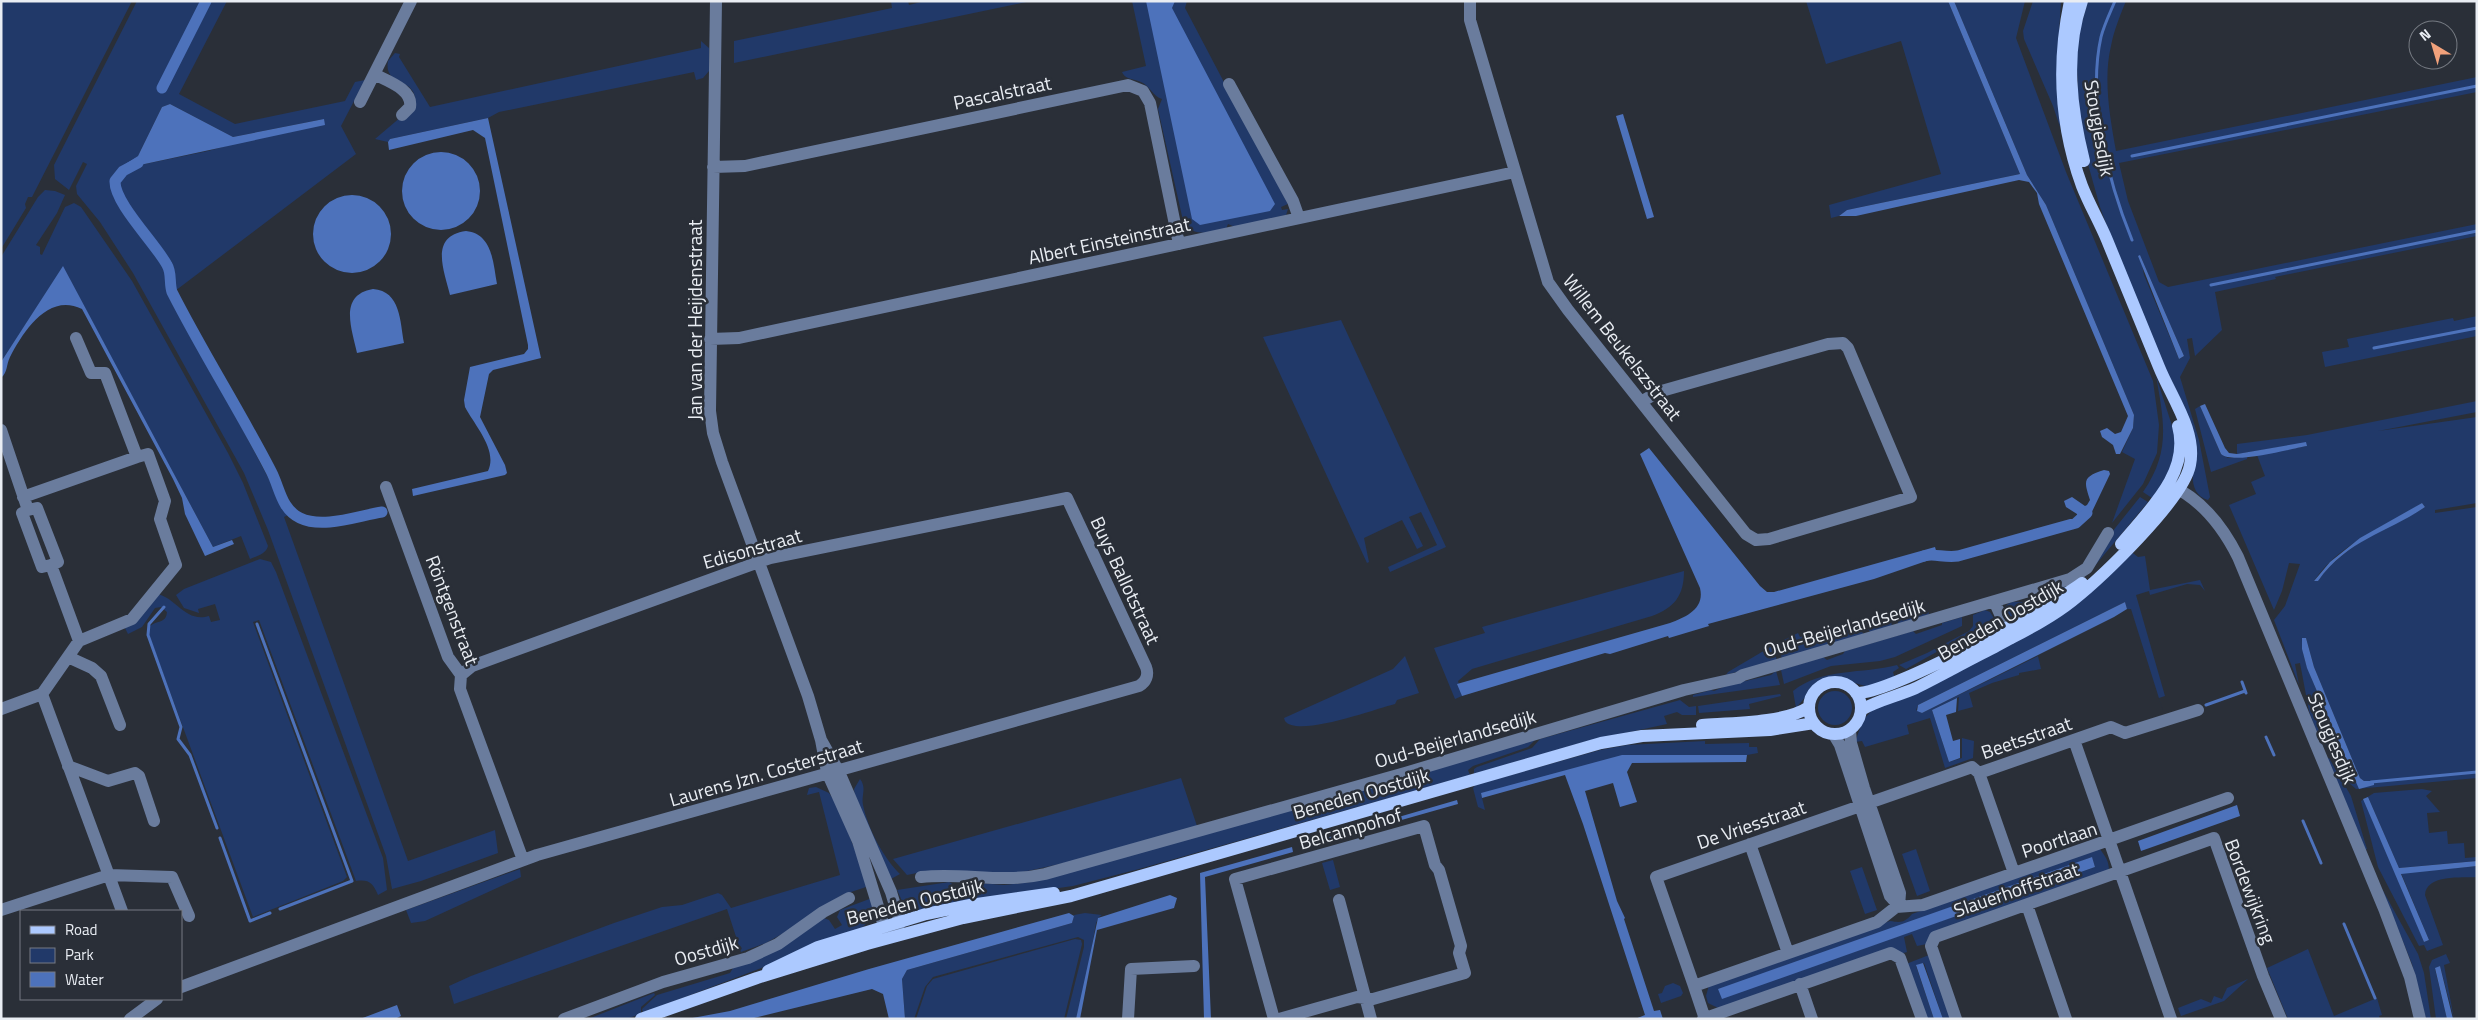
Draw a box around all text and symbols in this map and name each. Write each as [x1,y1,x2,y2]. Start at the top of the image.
north arrow [2408,20,2458,70]
text: N [2414,23,2435,46]
street label: Pascalstraat [950,67,1054,117]
street label: Stougjesdijk [2077,78,2123,178]
street label: Albert Einsteinstraat [1025,209,1193,271]
street label: Jan van der Heijdenstraat [680,219,709,420]
street label: Willem Beukelszstraat [1556,268,1690,427]
street label: Buys Ballotstraat [1084,511,1168,649]
street label: Edisonstraat [699,520,805,576]
street label: Röntgenstraat [419,551,487,670]
street label: Beneden Oostdijk [1932,571,2068,667]
street label: Oud-Beijerlandsedijk [1760,590,1928,664]
street label: Stougjesdijk [2301,688,2365,788]
street label: Oud-Beijerlandsedijk [1371,701,1539,775]
street label: Beetsstraat [1977,708,2076,766]
street label: Laurens Jzn. Costerstraat [666,730,867,814]
street label: Beneden Oostdijk [1289,760,1433,826]
street label: De Vriesstraat [1693,792,1810,856]
street label: Belcampohof [1295,799,1406,857]
street label: Poortlaan [2017,813,2101,865]
street label: Bordewijkring [2218,834,2284,948]
street label: Slauerhoffstraat [1949,854,2083,924]
street label: Beneden Oostdijk [843,870,987,932]
legend [20,910,182,1000]
text: Road [65,918,97,941]
street label: Oostdijk [670,927,742,973]
text: Park [65,943,94,966]
text: Water [65,968,104,991]

